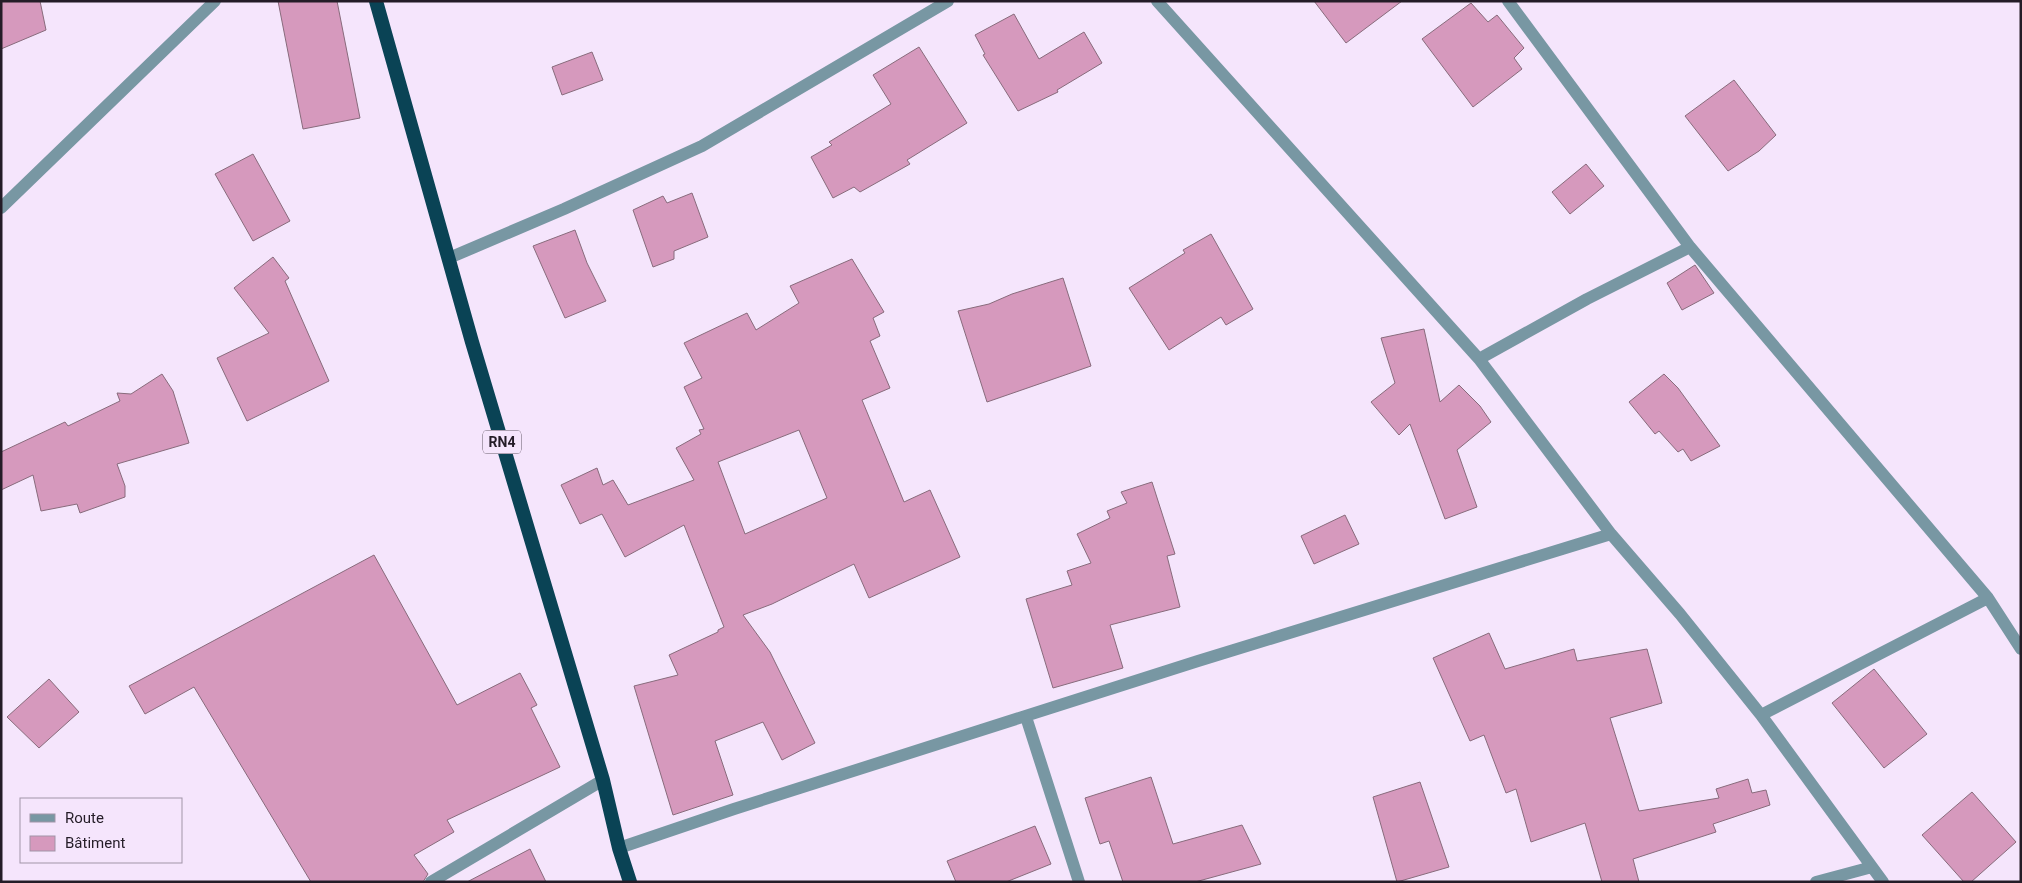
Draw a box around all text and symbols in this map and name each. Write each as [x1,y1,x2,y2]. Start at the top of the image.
road number: RN4 [483,431,521,454]
legend [20,798,182,863]
text: Route [65,809,104,827]
text: Bâtiment [65,834,125,852]

